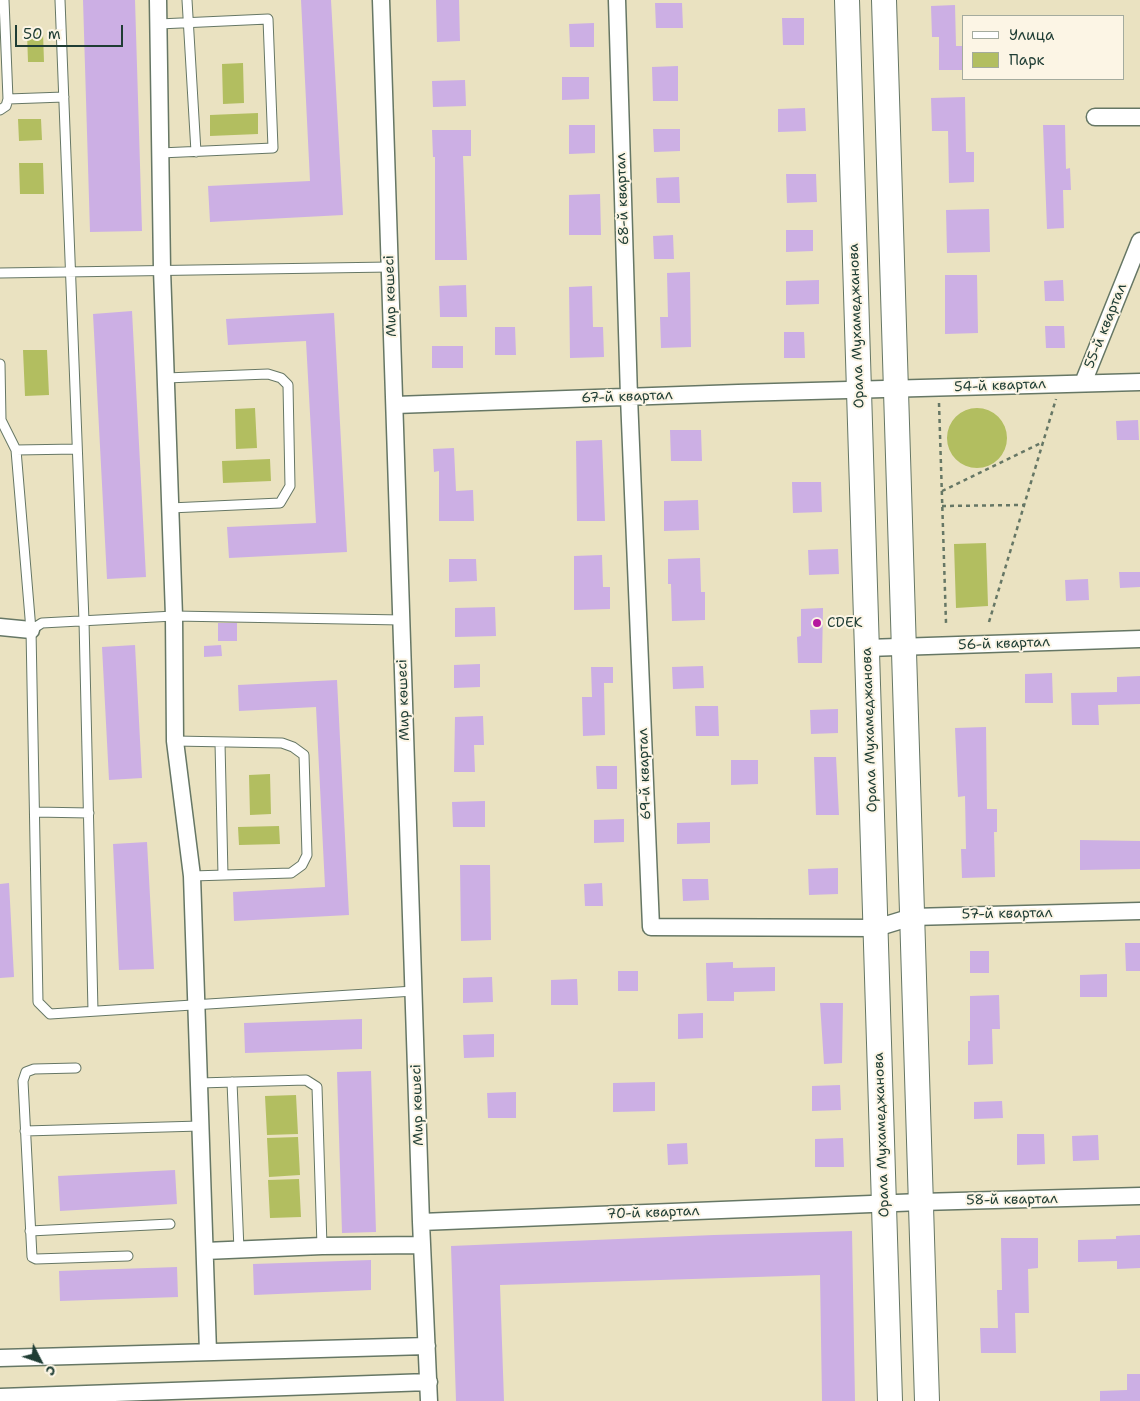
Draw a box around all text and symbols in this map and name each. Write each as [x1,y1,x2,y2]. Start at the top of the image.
scale bar [18,15,125,47]
legend [962,15,1125,80]
text: 50 m [23,24,61,44]
text: Улица [1009,25,1054,45]
text: Парк [1009,50,1045,70]
street label: 68-й квартал [613,153,633,245]
street label: Орала Мухамеджанова [846,243,868,409]
street label: Мир көшесі [381,255,401,337]
street label: 55-й квартал [1081,281,1131,371]
street label: 54-й квартал [954,376,1046,396]
street label: 67-й квартал [581,387,673,407]
place label: CDEK [827,615,863,631]
marker: CDEK [811,617,823,629]
street label: 56-й квартал [958,634,1050,654]
street label: Орала Мухамеджанова [859,647,881,813]
street label: Мир көшесі [394,659,414,741]
street label: 69-й квартал [635,728,655,820]
street label: 57-й квартал [961,905,1053,923]
street label: Орала Мухамеджанова [871,1052,893,1218]
street label: Мир көшесі [408,1064,428,1146]
street label: 58-й квартал [966,1191,1058,1209]
street label: 70-й квартал [606,1203,700,1223]
north arrow [15,1336,65,1386]
text: С [42,1362,61,1380]

